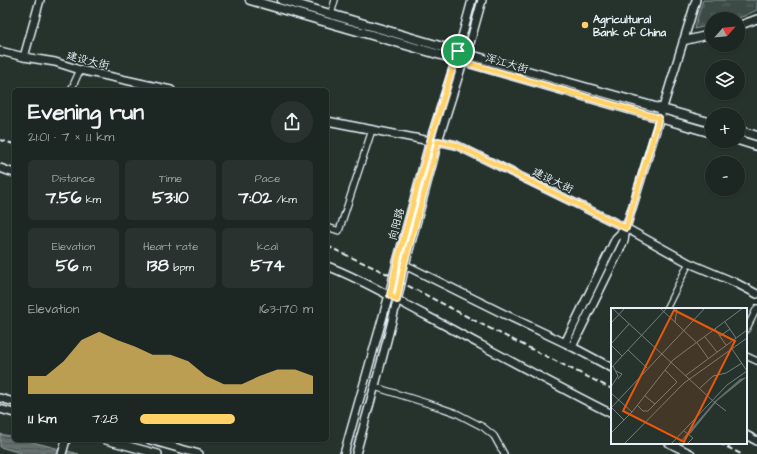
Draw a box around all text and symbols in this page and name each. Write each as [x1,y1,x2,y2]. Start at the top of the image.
place label: Agricultural Bank of China [593,12,667,40]
north arrow [705,12,745,52]
map controls [705,12,745,196]
marker: Agricultural Bank of China [580,20,590,30]
pin [441,34,475,68]
icon: arrive [447,40,469,62]
street label: 建设大街 [65,48,112,73]
street label: 浑江大街 [484,50,531,77]
button: layers [705,60,745,100]
text: Evening run [28,97,144,128]
button: share [271,101,313,143]
button: + [705,108,745,148]
text: 21:01 · 7 × 1.1 km [28,128,114,146]
button: − [705,156,745,196]
street label: 建设大街 [530,164,577,197]
text: Distance [52,171,95,186]
text: Time [159,171,182,186]
text: Pace [255,171,280,186]
text: 7.56 [46,186,81,210]
text: 53:10 [152,186,189,210]
text: 7:02 [238,186,272,210]
text: km [81,192,101,207]
text: /km [272,192,297,207]
street label: 向阳路 [385,206,408,242]
text: Elevation [52,239,95,254]
text: Heart rate [143,239,198,254]
text: kcal [257,239,278,254]
text: 56 [56,254,78,278]
text: 138 [147,254,169,278]
text: 574 [250,254,285,278]
text: m [78,260,91,275]
text: bpm [169,260,194,275]
text: Elevation [28,300,79,318]
text: 163–170 m [259,300,313,318]
inset map [611,308,747,444]
text: 1.1 km [28,410,56,428]
text: 7:28 [92,410,118,428]

